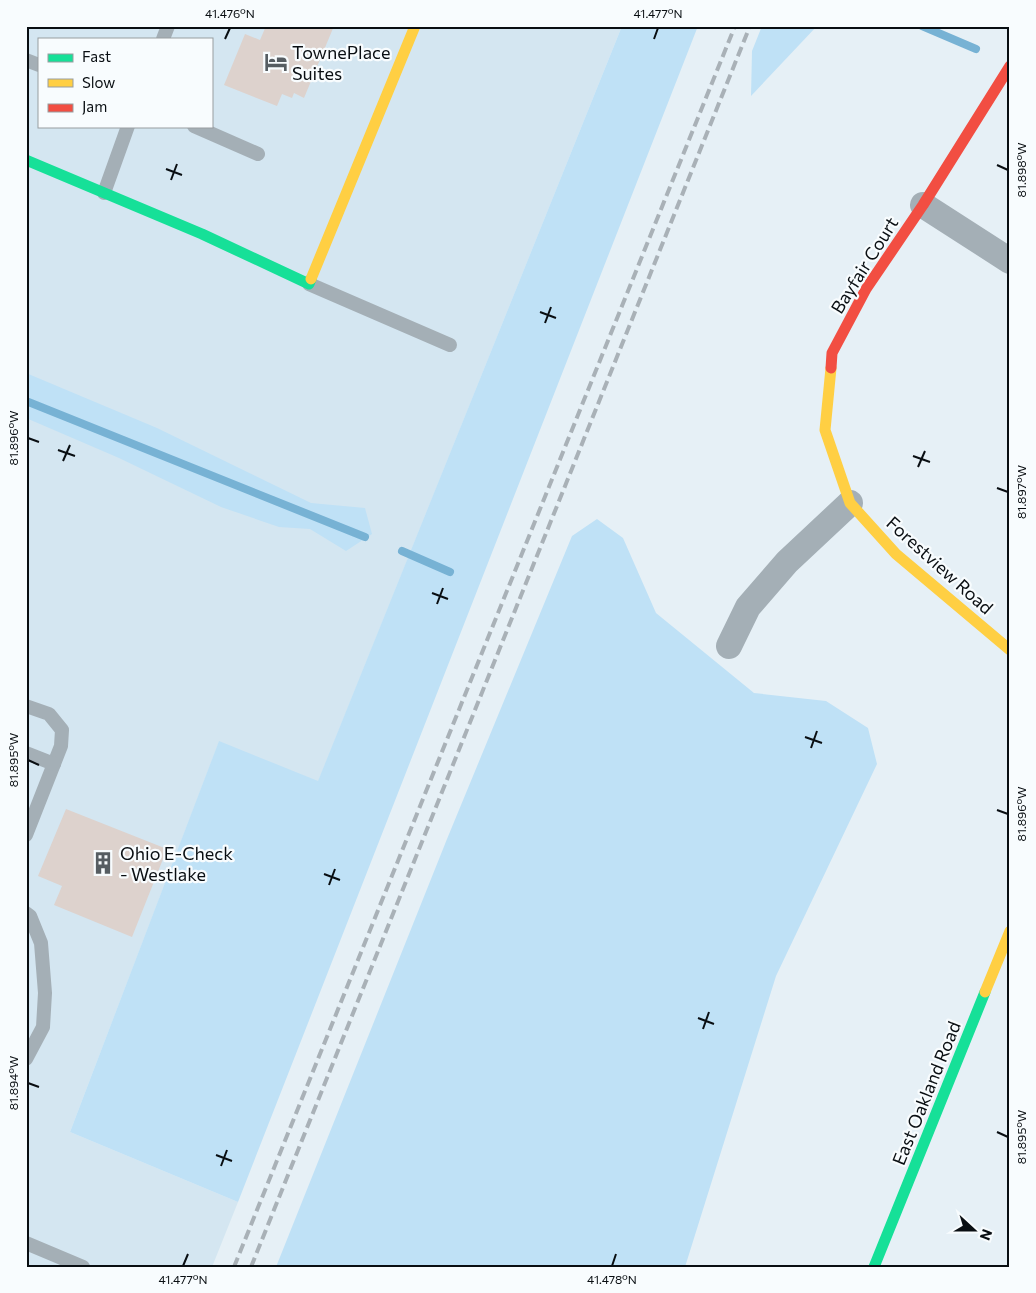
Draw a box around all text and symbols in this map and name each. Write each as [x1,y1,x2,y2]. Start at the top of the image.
text: 41.476°N [205,6,255,20]
text: 41.477°N [633,6,683,20]
legend [38,38,212,128]
place label: TownePlace Suites [292,41,390,84]
text: Fast [82,47,111,65]
hotel icon: TownePlace Suites [263,49,289,75]
text: Slow [82,73,115,91]
text: Jam [82,97,107,115]
text: 81.898°W [1014,143,1028,197]
street label: Bayfair Court [826,213,902,317]
text: 81.896°W [6,411,20,465]
text: 81.897°W [1014,465,1028,519]
street label: Forestview Road [882,511,998,619]
text: 81.895°W [6,733,20,787]
text: 81.896°W [1014,787,1028,841]
place label: Ohio E-Check - Westlake [120,842,233,885]
building icon: Ohio E-Check - Westlake [90,850,116,876]
street label: East Oakland Road [887,1018,965,1168]
text: 81.894°W [6,1056,20,1110]
text: 81.895°W [1014,1110,1028,1164]
north arrow [948,1206,998,1256]
text: N [977,1227,996,1243]
text: 41.477°N [158,1272,208,1286]
text: 41.478°N [587,1272,637,1286]

